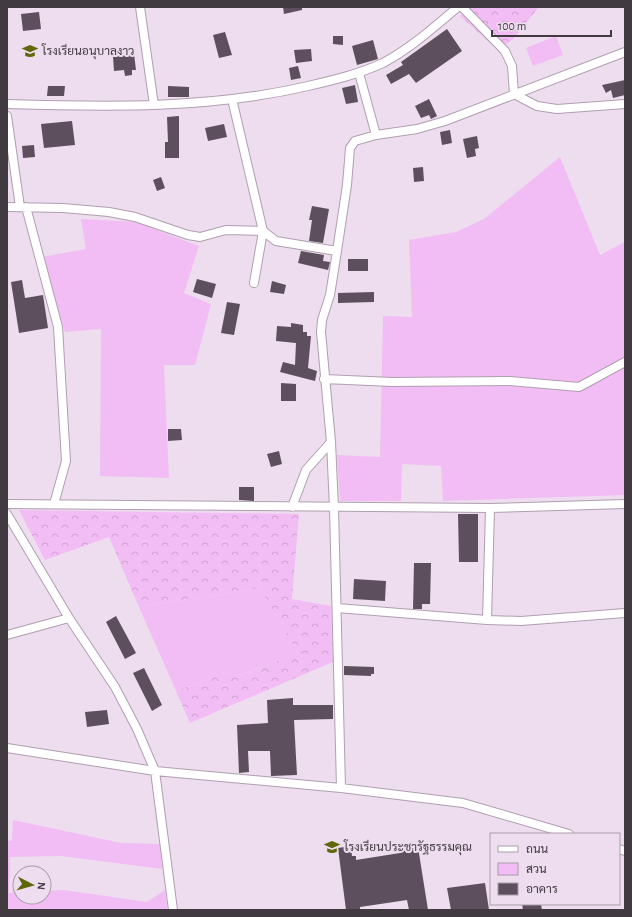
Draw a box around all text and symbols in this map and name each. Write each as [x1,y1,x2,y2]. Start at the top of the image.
scale bar [492,12,611,38]
text: 100 m [498,20,526,32]
school or university icon: โรงเรียนอนุบาลงาว [21,42,39,60]
place label: โรงเรียนอนุบาลงาว [41,43,134,60]
legend [490,833,620,905]
school or university icon: โรงเรียนประชารัฐธรรมคุณ [323,838,341,856]
place label: โรงเรียนประชารัฐธรรมคุณ [343,839,472,856]
text: ถนน [526,843,549,855]
text: สวน [526,863,547,875]
north arrow [12,865,52,905]
text: N [36,882,47,890]
text: อาคาร [526,883,558,895]

